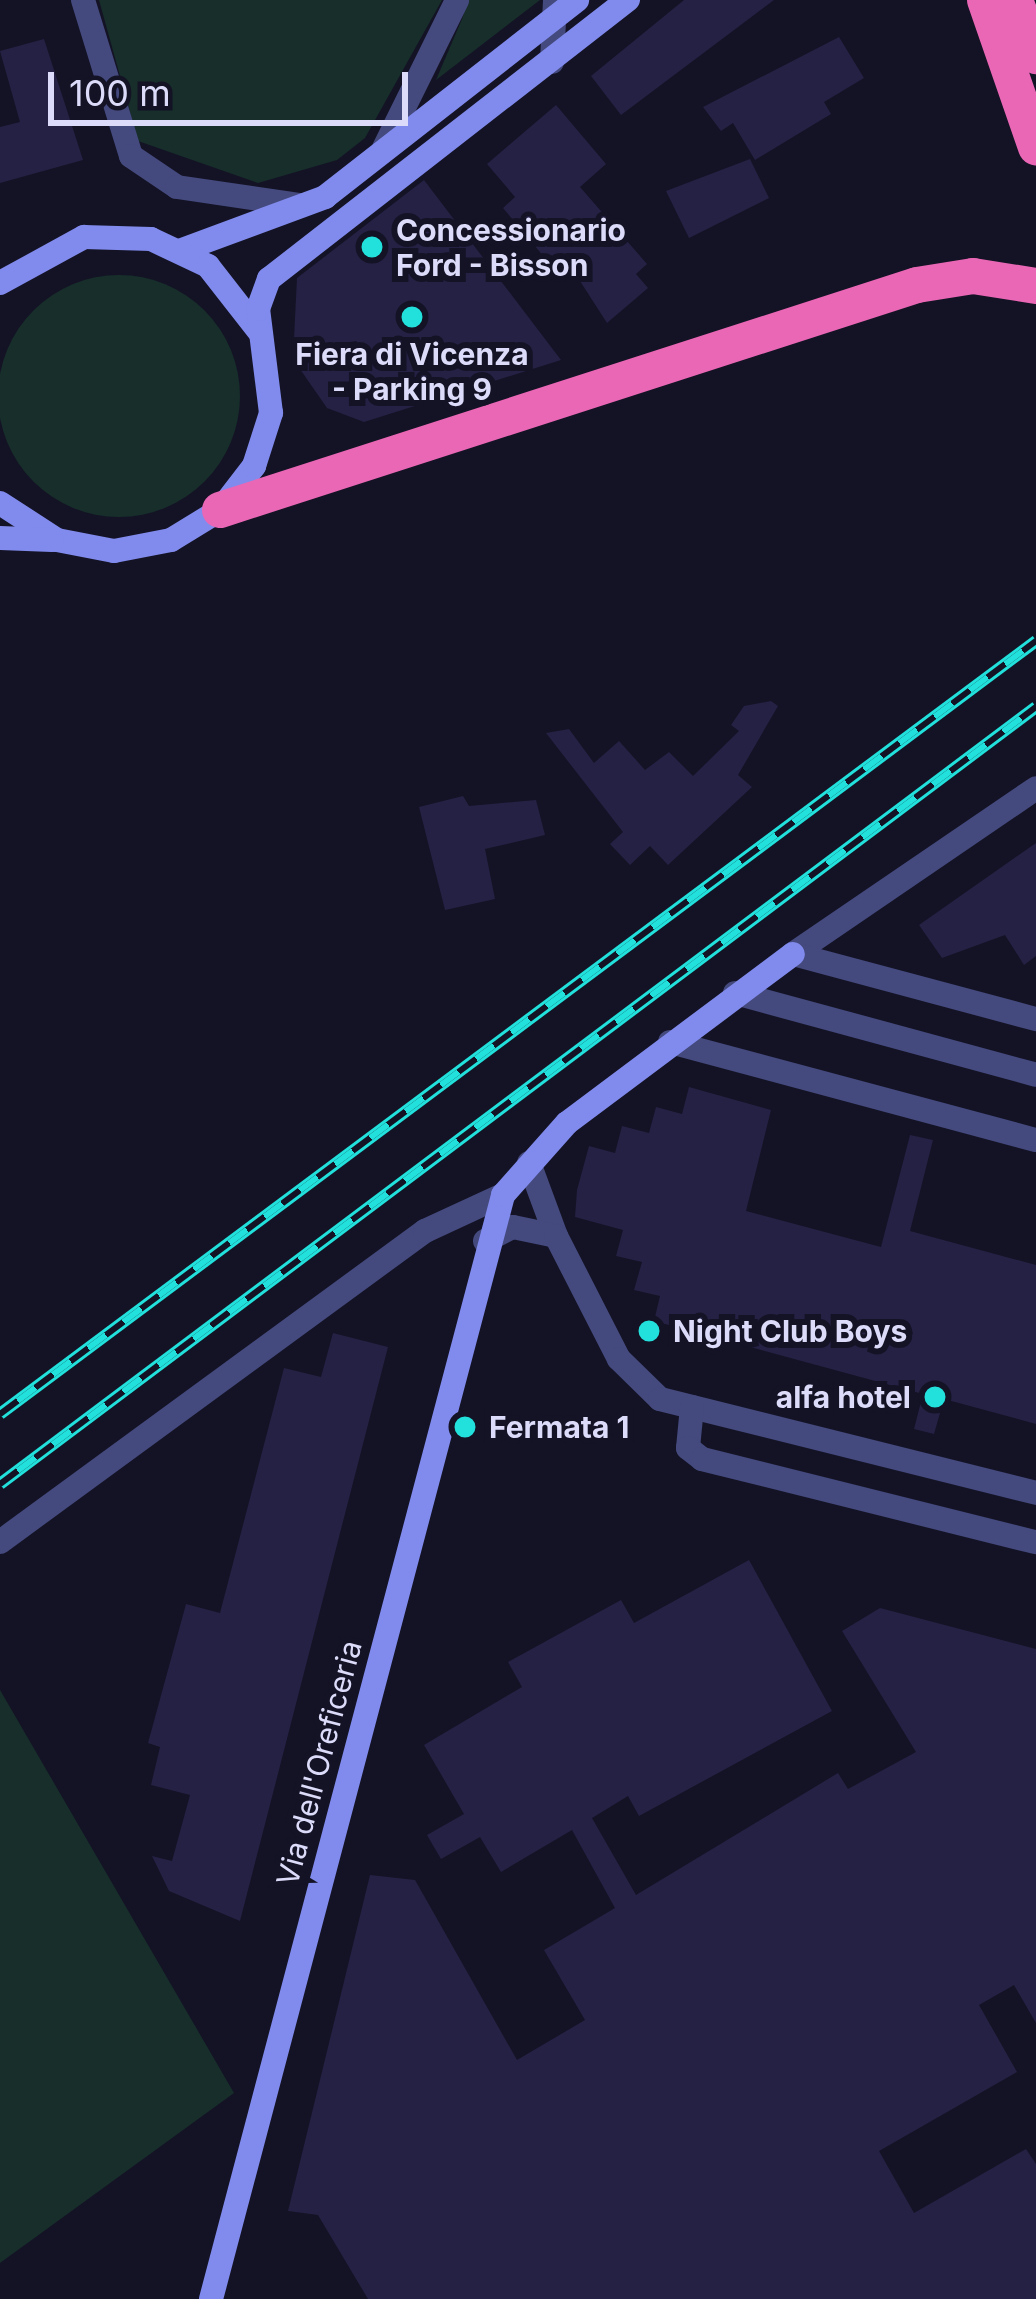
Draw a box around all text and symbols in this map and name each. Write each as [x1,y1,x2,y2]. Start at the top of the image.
scale bar [54,48,414,122]
text: 100 m [69,71,171,115]
place label: Concessionario Ford - Bisson [396,212,626,282]
marker: Concessionario Ford - Bisson [359,234,385,260]
marker: Fiera di Vicenza - Parking 9 [399,304,425,330]
place label: Fiera di Vicenza - Parking 9 [295,336,529,406]
place label: Night Club Boys [673,1313,907,1349]
marker: Night Club Boys [636,1318,662,1344]
place label: alfa hotel [776,1379,911,1415]
marker: alfa hotel [922,1384,948,1410]
place label: Fermata 1 [489,1409,629,1445]
marker: Fermata 1 [452,1414,478,1440]
street label: Via dell'Oreficeria [269,1636,369,1890]

